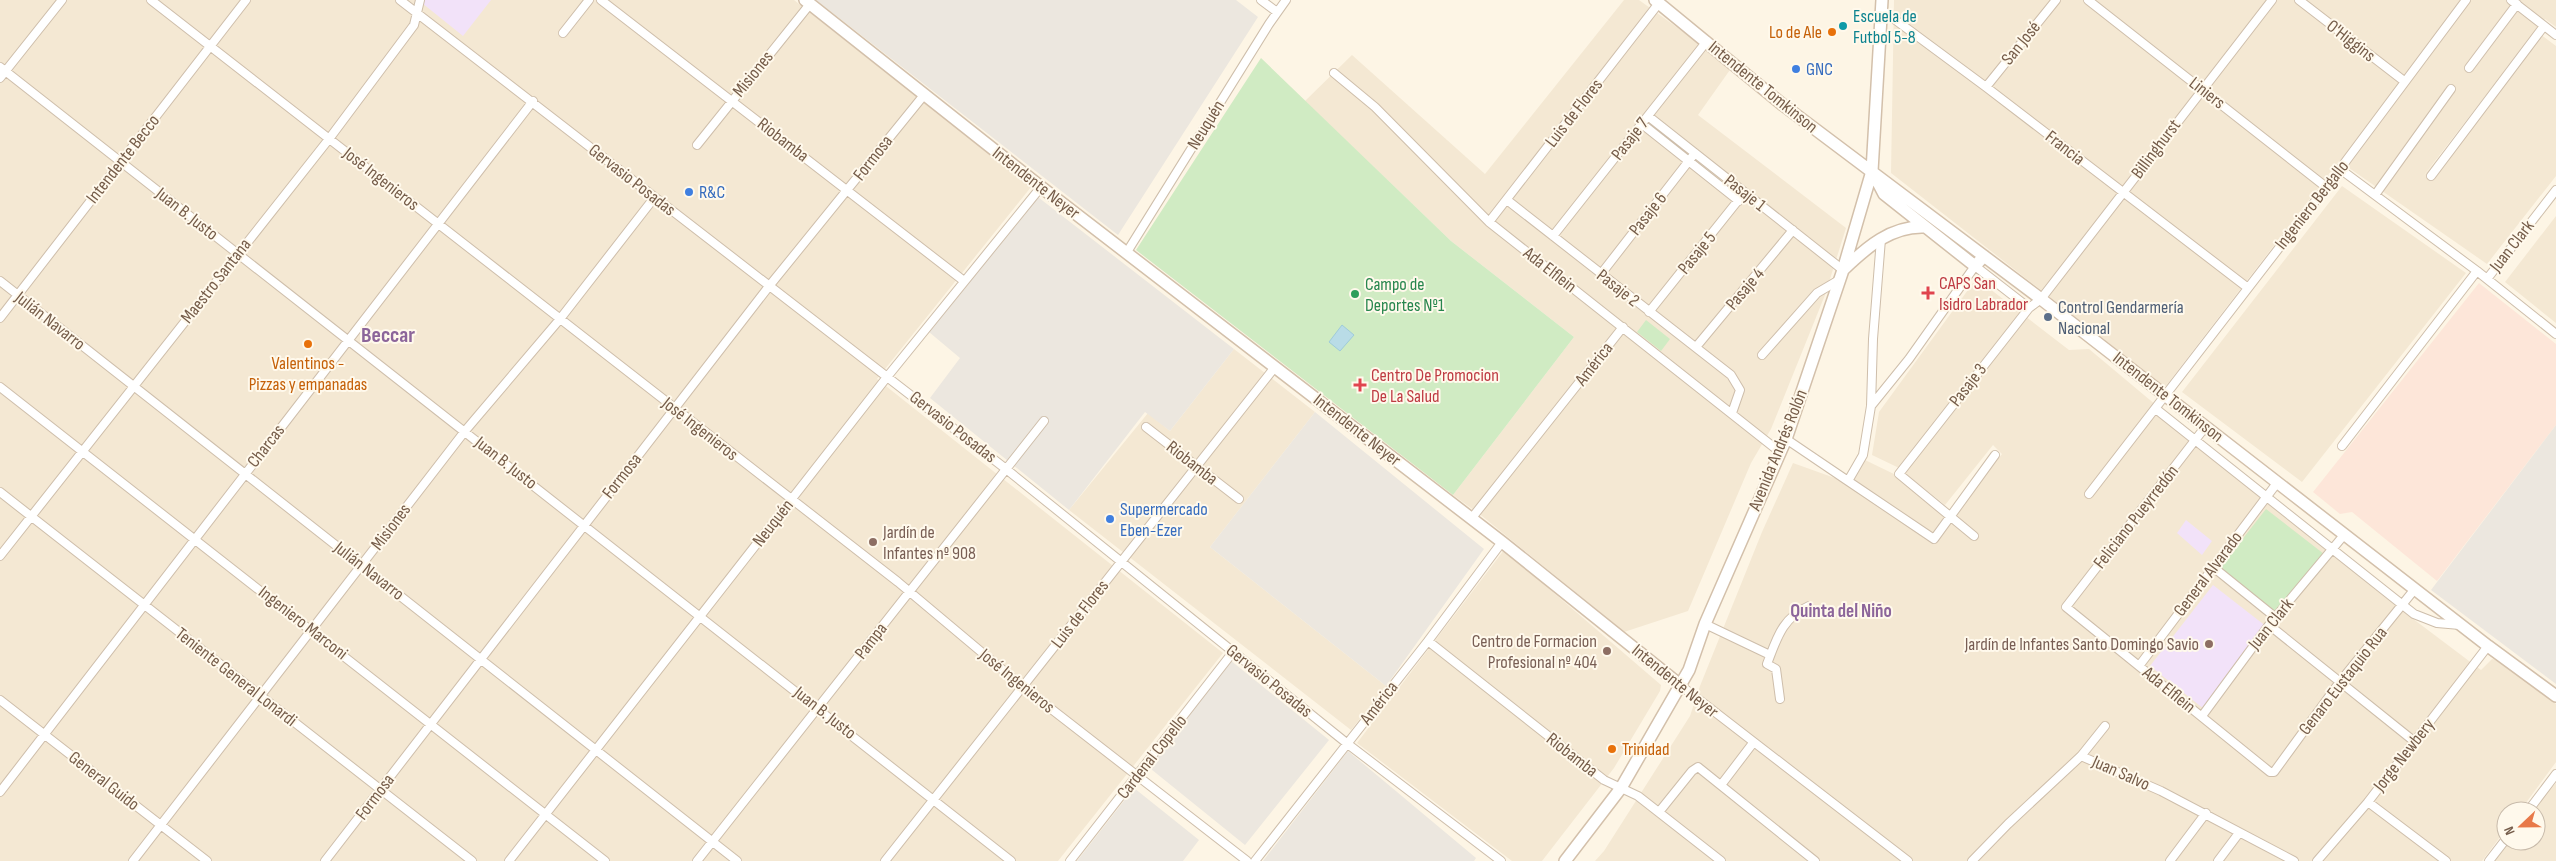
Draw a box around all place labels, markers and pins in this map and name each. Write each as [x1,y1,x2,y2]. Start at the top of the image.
place label: Escuela de Futbol 5-8 [1853,6,1917,48]
marker: Escuela de Futbol 5-8 [1837,20,1849,32]
place label: Lo de Ale [1769,22,1822,43]
marker: Lo de Ale [1826,26,1838,38]
place label: GNC [1806,59,1833,80]
marker: GNC [1790,63,1802,75]
place label: R&C [699,182,725,203]
marker: R&C [683,186,695,198]
place label: CAPS San Isidro Labrador [1939,273,2028,315]
place label: Campo de Deportes Nº1 [1365,274,1445,316]
marker: CAPS San Isidro Labrador [1921,286,1935,300]
marker: Campo de Deportes Nº1 [1349,288,1361,300]
place label: Control Gendarmería Nacional [2058,297,2184,339]
marker: Control Gendarmería Nacional [2042,311,2054,323]
marker: Valentinos - Pizzas y empanadas [302,338,314,350]
place label: Valentinos - Pizzas y empanadas [249,353,367,395]
place label: Centro De Promocion De La Salud [1371,365,1499,407]
marker: Centro De Promocion De La Salud [1353,378,1367,392]
place label: Supermercado Eben-Ezer [1120,499,1208,541]
marker: Supermercado Eben-Ezer [1104,513,1116,525]
place label: Jardín de Infantes nº 908 [882,522,976,564]
marker: Jardín de Infantes nº 908 [867,536,879,548]
place label: Centro de Formacion Profesional nº 404 [1472,631,1597,673]
place label: Jardín de Infantes Santo Domingo Savio [1964,634,2199,655]
marker: Jardín de Infantes Santo Domingo Savio [2203,638,2215,650]
marker: Centro de Formacion Profesional nº 404 [1601,645,1613,657]
place label: Trinidad [1622,739,1669,760]
marker: Trinidad [1606,743,1618,755]

